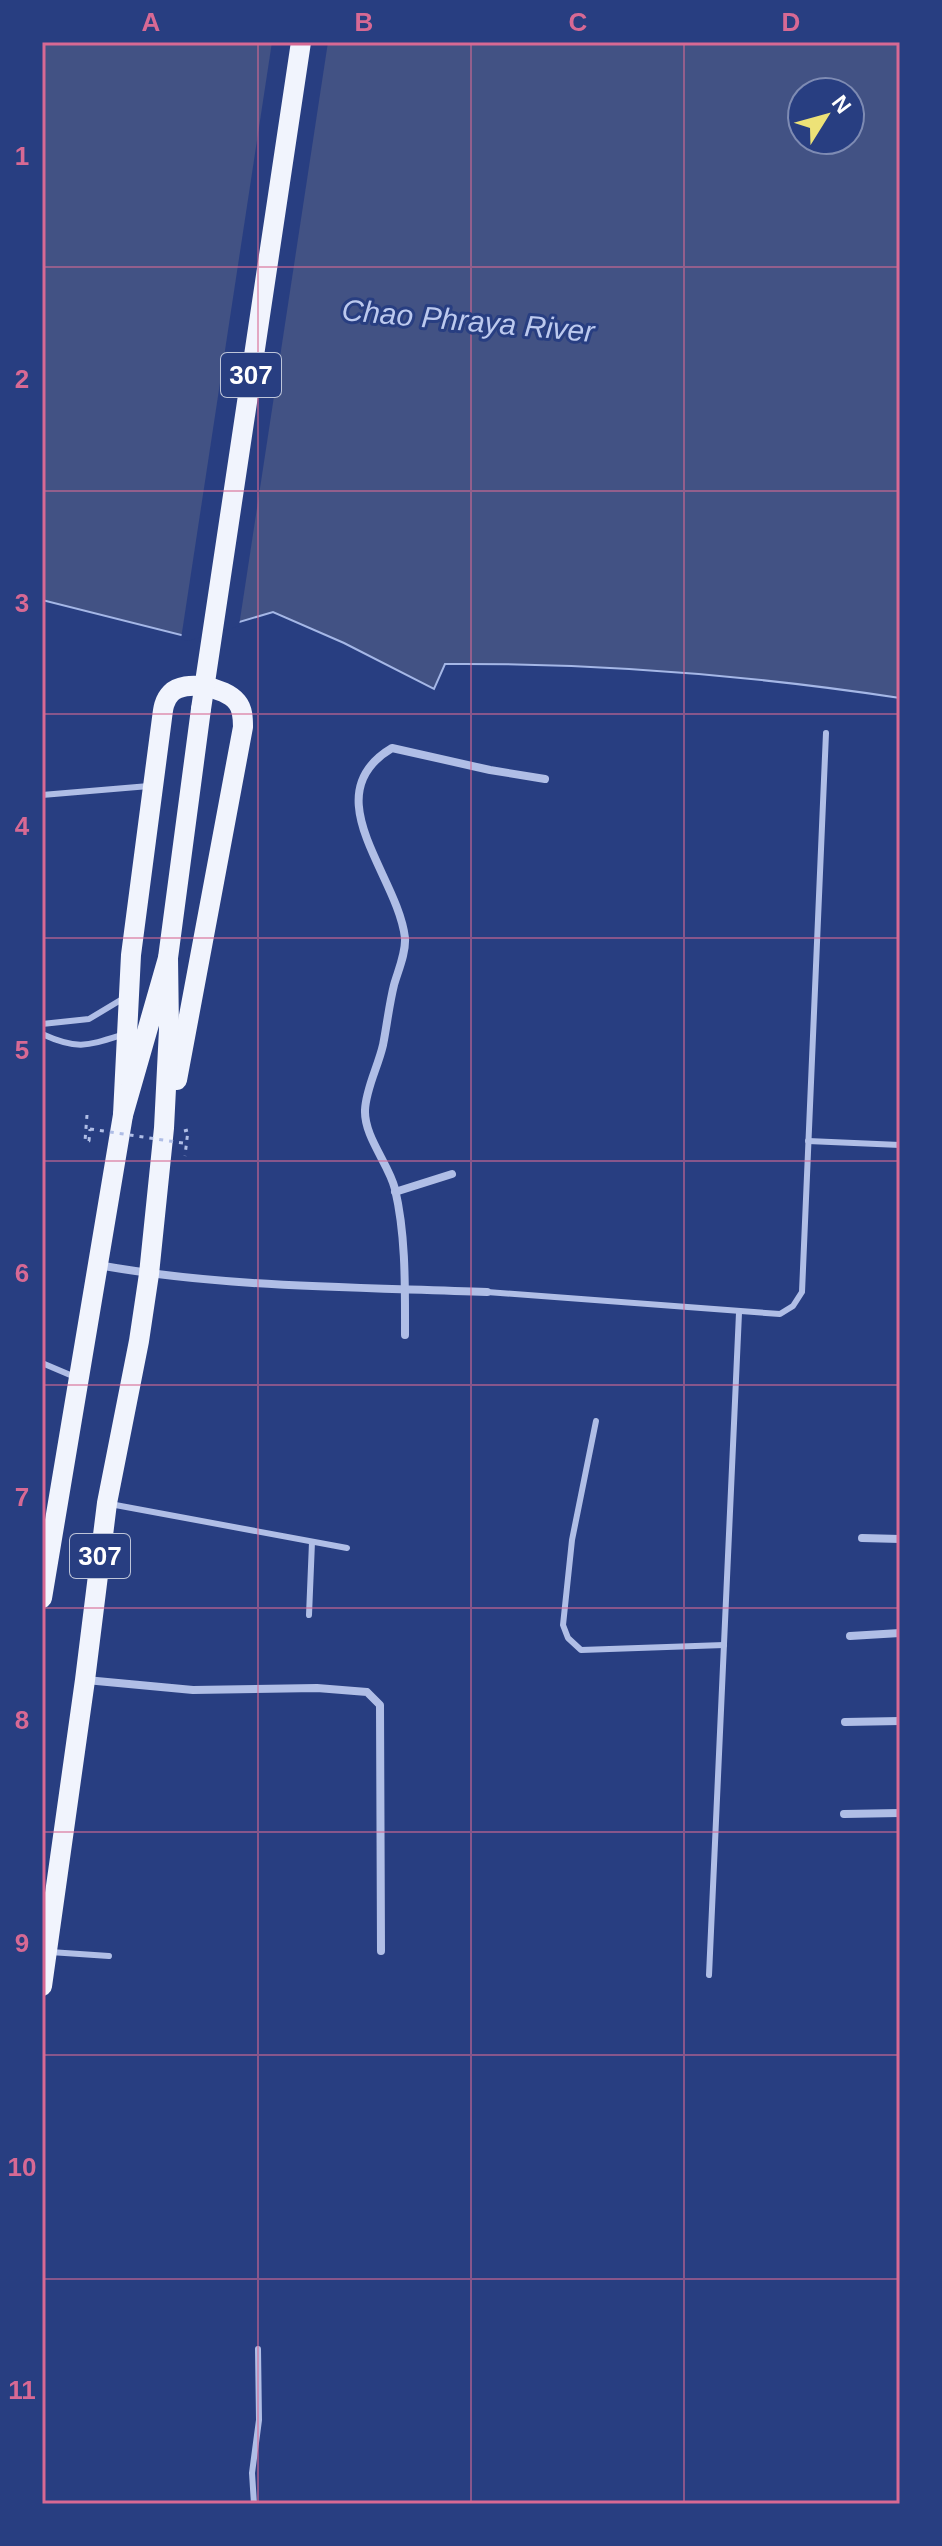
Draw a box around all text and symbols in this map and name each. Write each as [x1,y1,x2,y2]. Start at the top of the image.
text: A [142,7,161,37]
text: B [355,7,373,37]
text: C [569,7,588,37]
text: D [782,7,800,37]
north arrow [786,76,866,156]
text: N [827,90,856,118]
text: 1 [15,141,29,171]
water label: Chao Phraya River [340,293,597,348]
road number: 307 [221,353,281,397]
text: 2 [15,364,29,394]
text: 3 [15,588,29,618]
text: 4 [15,811,30,841]
text: 5 [15,1035,29,1065]
text: 6 [15,1258,29,1288]
text: 7 [15,1482,29,1512]
road number: 307 [70,1534,130,1578]
text: 8 [15,1705,29,1735]
text: 9 [15,1928,29,1958]
text: 10 [8,2152,36,2182]
text: 11 [8,2375,36,2405]

